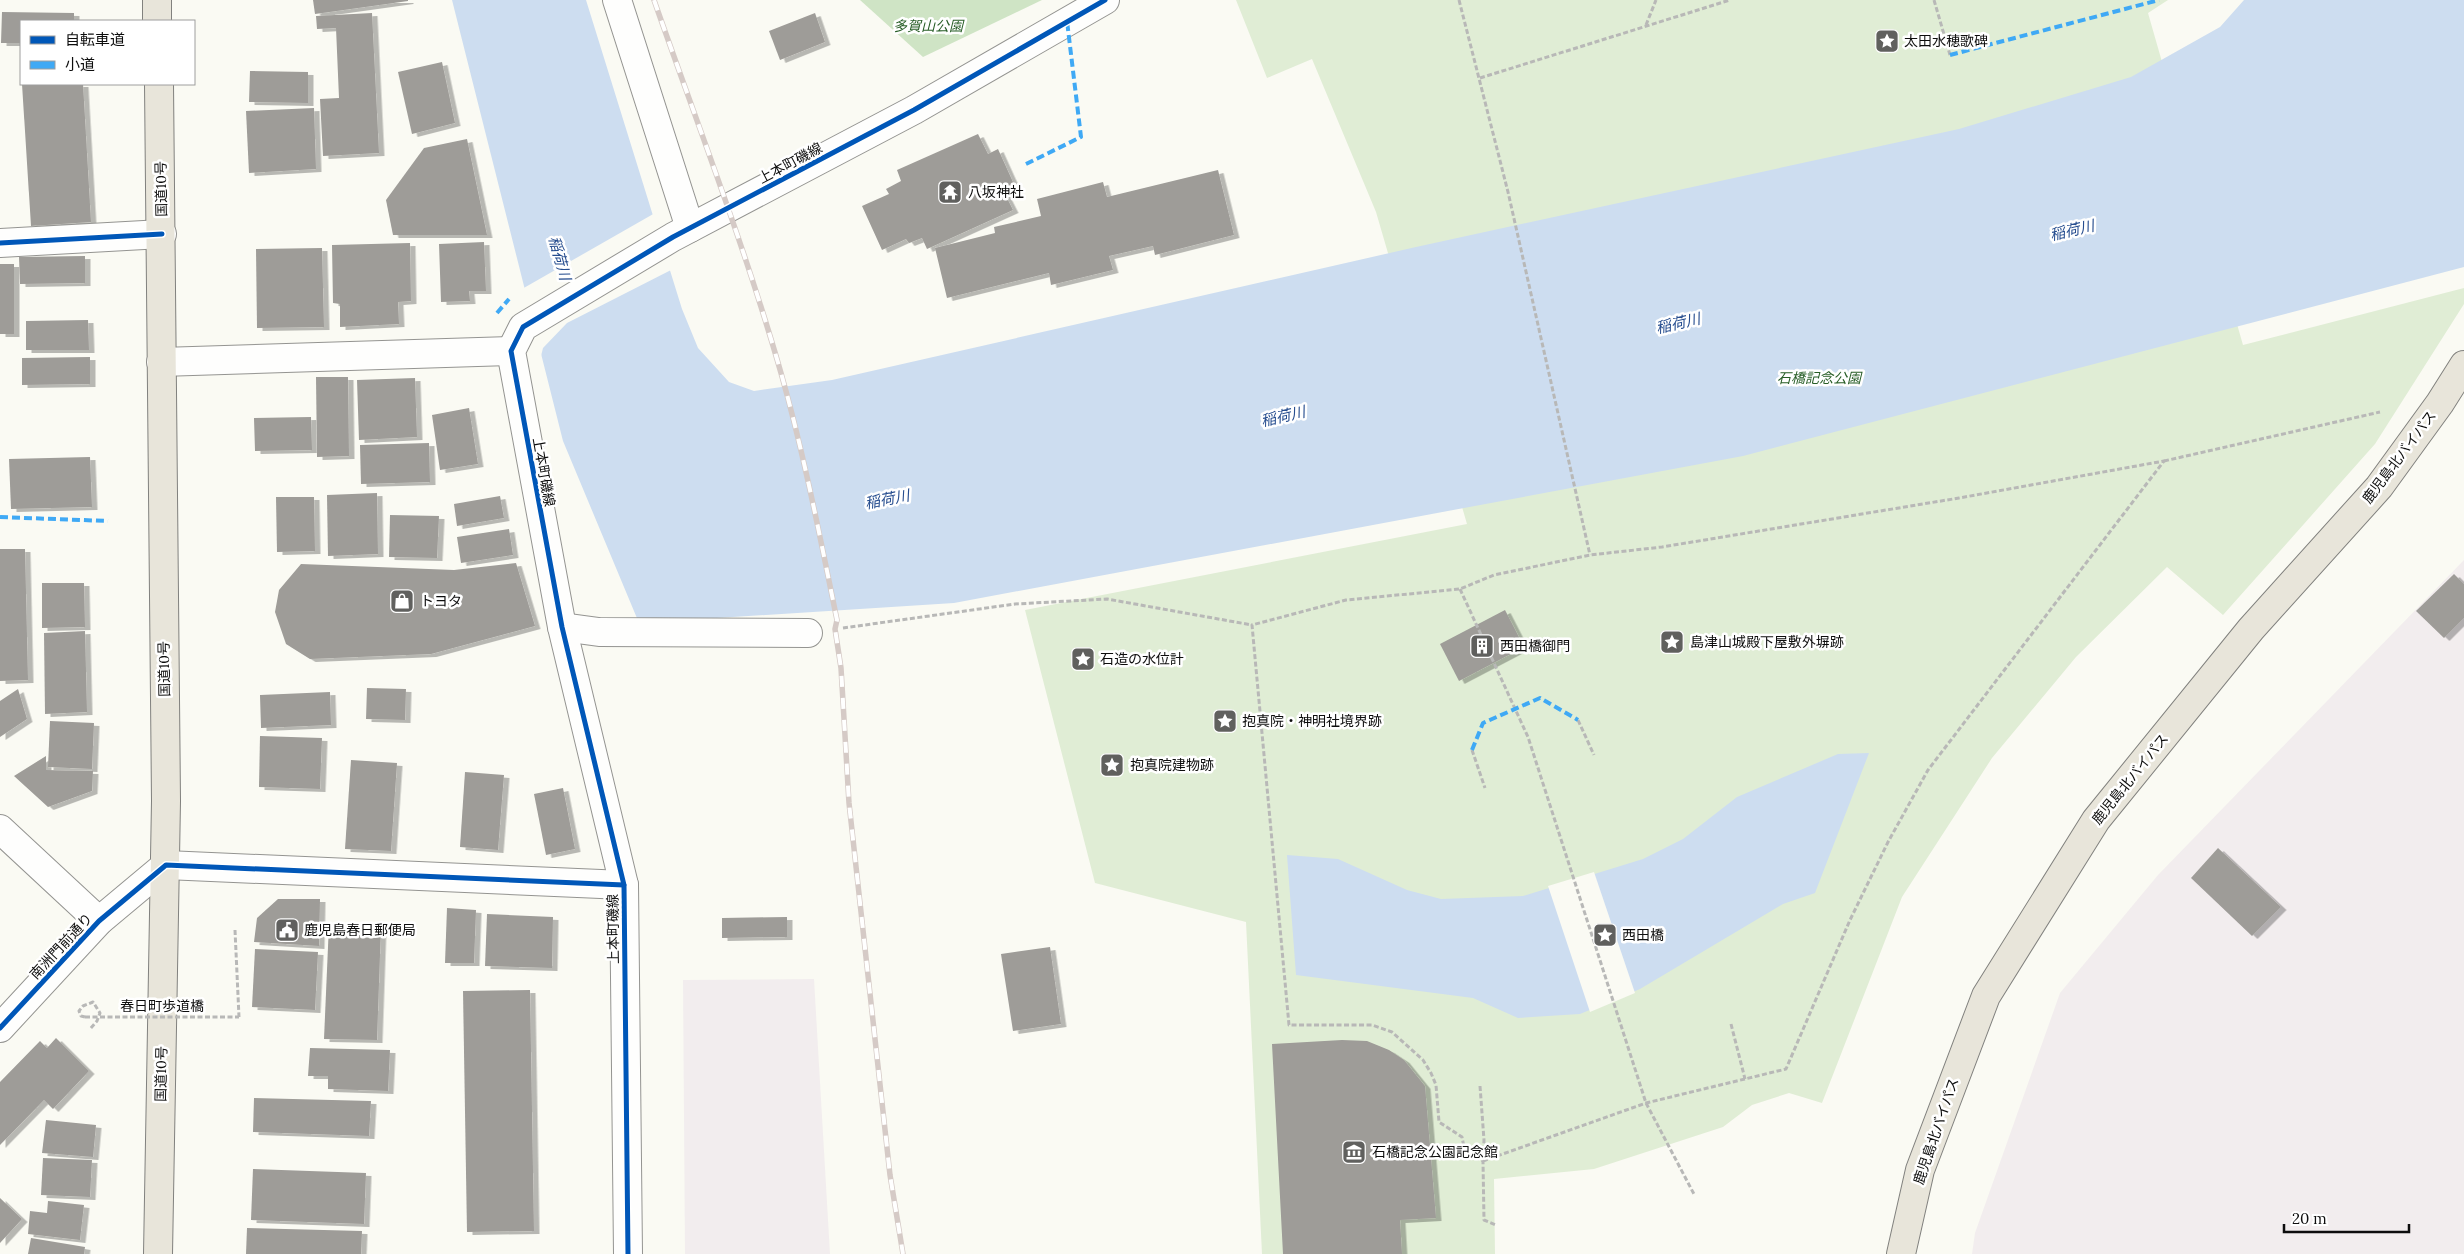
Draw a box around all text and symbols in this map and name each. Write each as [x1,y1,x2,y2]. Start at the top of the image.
park label: 多賀山公園 [893,17,965,35]
legend [20,20,195,85]
place icon: 太田水穂歌碑 [1874,28,1900,54]
text: 自転車道 [65,30,125,49]
place label: 太田水穂歌碑 [1904,32,1988,50]
text: 小道 [65,55,95,74]
street label: 上本町磯線 [755,139,825,187]
street label: 国道10号 [152,161,170,217]
temple icon: 八坂神社 [937,179,963,205]
place label: 八坂神社 [968,183,1024,201]
water label: 稲荷川 [2048,215,2098,244]
water label: 稲荷川 [545,234,576,284]
water label: 稲荷川 [1654,308,1704,337]
park label: 石橋記念公園 [1777,369,1863,387]
water label: 稲荷川 [1259,401,1309,430]
street label: 鹿児島北バイパス [2358,407,2440,507]
street label: 上本町磯線 [529,436,559,508]
water label: 稲荷川 [863,485,913,513]
shop icon: トヨタ [389,588,415,614]
place label: トヨタ [420,592,462,610]
place icon: 島津山城殿下屋敷外塀跡 [1659,629,1685,655]
building icon: 西田橋御門 [1469,633,1495,659]
place label: 島津山城殿下屋敷外塀跡 [1690,633,1844,651]
place label: 西田橋御門 [1500,637,1570,655]
street label: 国道10号 [155,641,173,697]
place icon: 石造の水位計 [1070,646,1096,672]
place label: 石造の水位計 [1100,650,1184,668]
place icon: 抱真院・神明社境界跡 [1212,708,1238,734]
place label: 抱真院・神明社境界跡 [1242,712,1382,730]
street label: 鹿児島北バイパス [2088,730,2172,828]
place icon: 抱真院建物跡 [1099,752,1125,778]
place label: 抱真院建物跡 [1130,756,1214,774]
street label: 上本町磯線 [603,894,623,964]
street label: 南洲門前通り [26,909,96,983]
public building icon: 鹿児島春日郵便局 [274,917,300,943]
place label: 鹿児島春日郵便局 [304,921,416,939]
place icon: 西田橋 [1592,922,1618,948]
place label: 西田橋 [1622,926,1664,944]
street label: 春日町歩道橋 [120,997,204,1015]
street label: 国道10号 [152,1046,170,1102]
street label: 鹿児島北バイパス [1909,1075,1963,1187]
museum icon: 石橋記念公園記念館 [1341,1139,1367,1165]
place label: 石橋記念公園記念館 [1372,1143,1498,1161]
scale bar [2284,1202,2409,1234]
text: 20 m [2292,1209,2327,1228]

